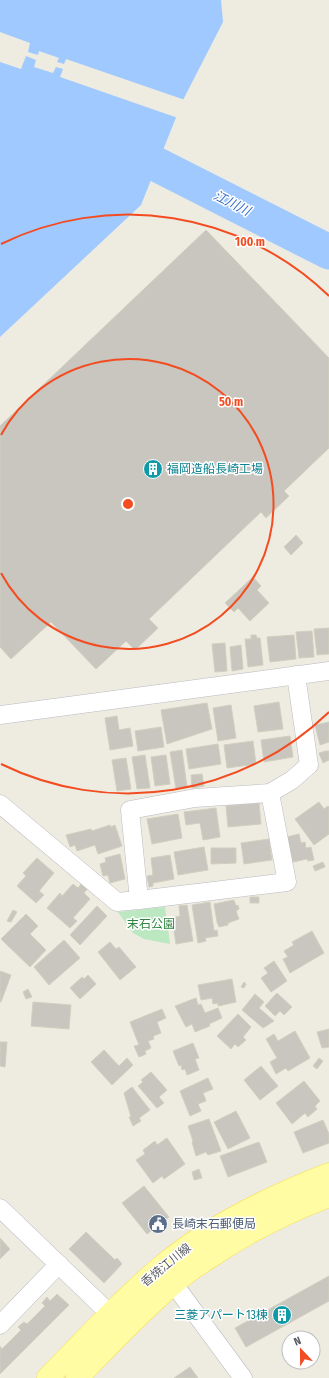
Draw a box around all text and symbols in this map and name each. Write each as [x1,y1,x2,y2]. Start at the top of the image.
water label: 江川川 [211,187,255,219]
text: 100 m [235,235,265,249]
text: 50 m [219,395,243,409]
building icon: 福岡造船長崎工場 [142,458,164,480]
place label: 福岡造船長崎工場 [167,462,263,476]
centre of rings [121,497,135,511]
park label: 末石公園 [127,917,175,931]
public building icon: 長崎末石郵便局 [147,1213,169,1235]
place label: 長崎末石郵便局 [172,1217,256,1231]
street label: 香焼江川線 [138,1241,194,1289]
building icon: 三菱アパート13棟 [271,1304,293,1326]
place label: 三菱アパート13棟 [174,1308,268,1322]
north arrow [281,1330,321,1370]
text: N [292,1334,303,1348]

